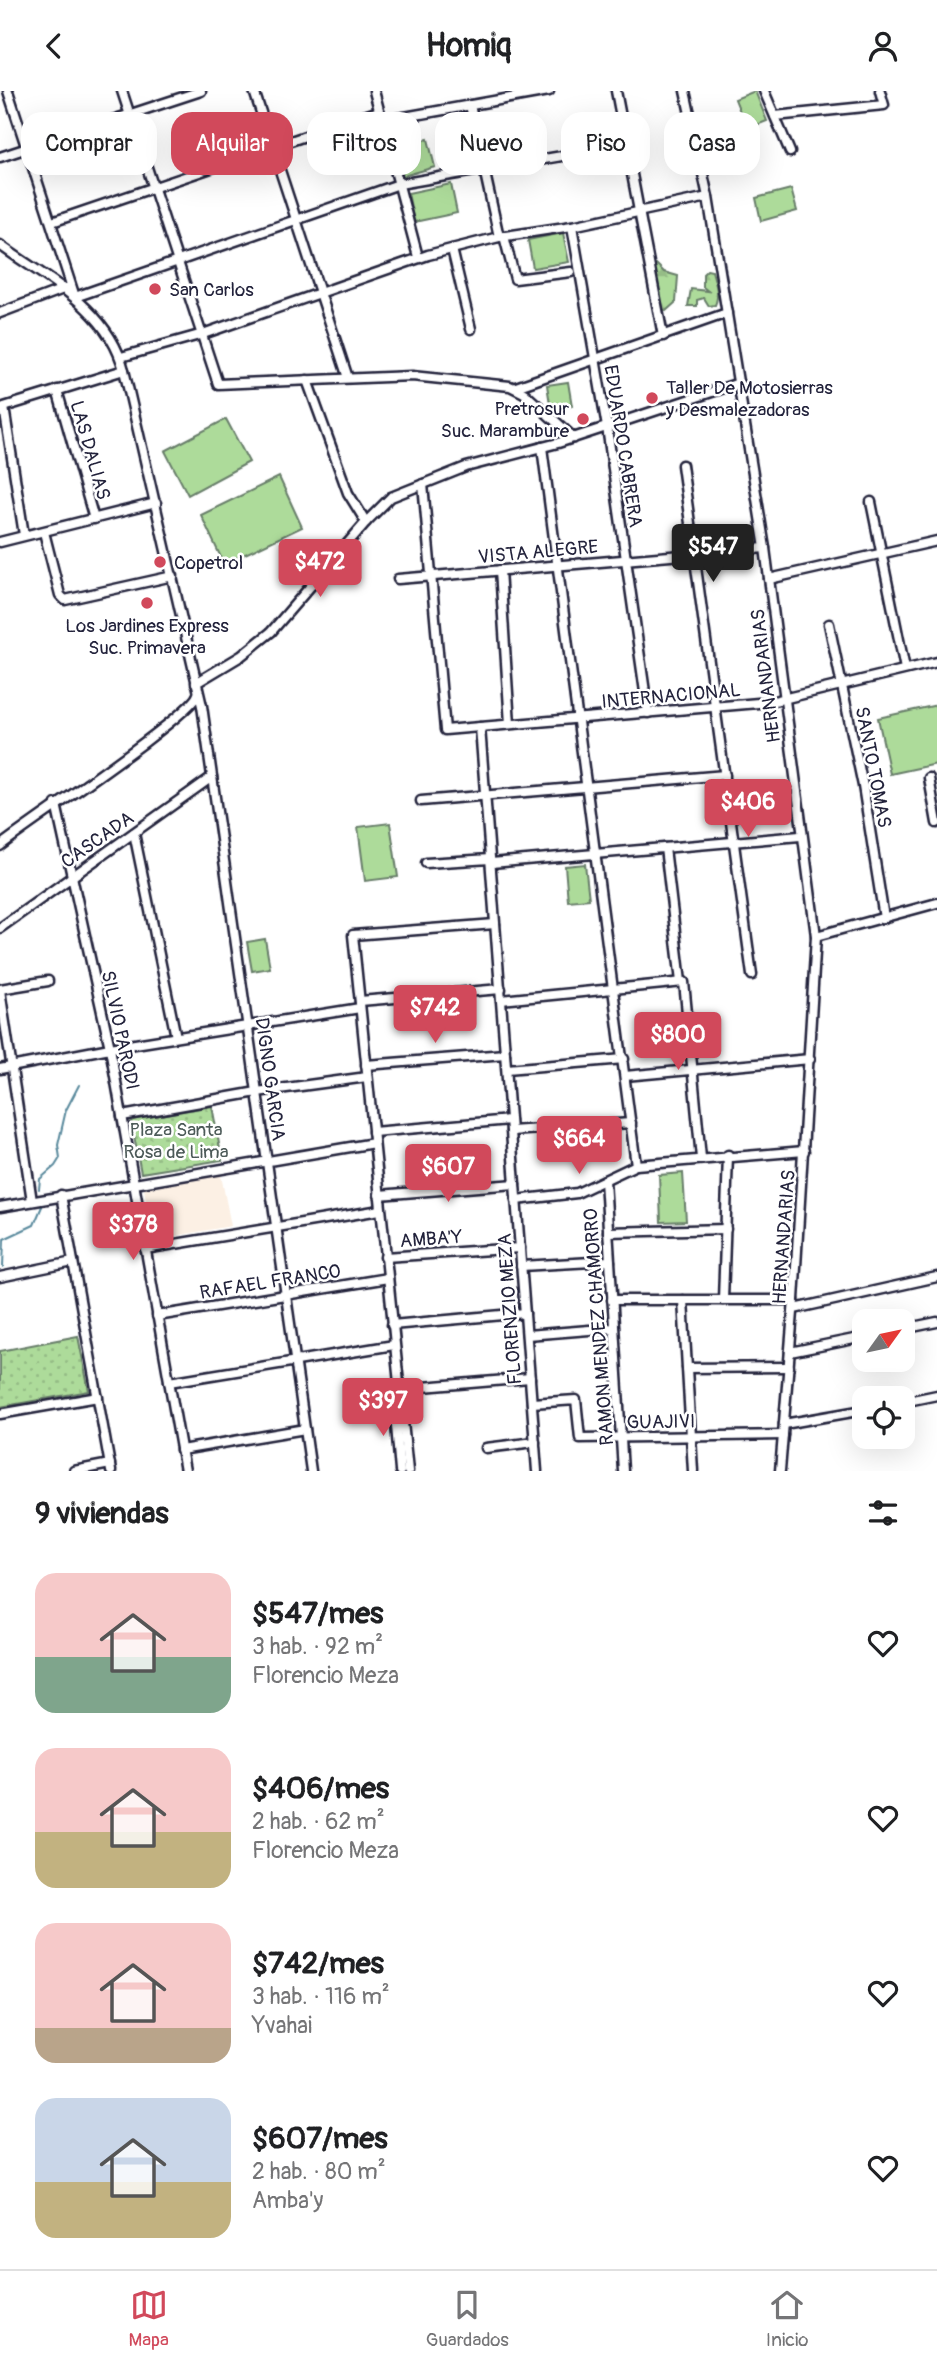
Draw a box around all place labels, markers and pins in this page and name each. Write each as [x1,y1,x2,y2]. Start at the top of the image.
place label: San Carlos [169,278,254,302]
marker: San Carlos [147,281,163,297]
place label: Taller De Motosierras y Desmalezadoras [665,376,833,422]
marker: Taller De Motosierras y Desmalezadoras [644,390,660,406]
place label: Pretrosur Suc. Marambure [441,397,570,443]
marker: Pretrosur Suc. Marambure [575,411,591,427]
pin: $547 [672,525,754,584]
pin: $472 [279,539,361,599]
place label: Copetrol [174,551,243,575]
marker: Copetrol [152,554,168,570]
marker: Los Jardines Express Suc. Primavera [139,595,155,611]
place label: Los Jardines Express Suc. Primavera [65,614,229,660]
pin: $406 [707,779,789,839]
pin: $742 [394,985,476,1045]
pin: $800 [637,1013,719,1072]
pin: $664 [538,1117,620,1176]
pin: $607 [407,1145,489,1204]
pin: $378 [92,1203,174,1262]
pin: $397 [342,1379,424,1438]

